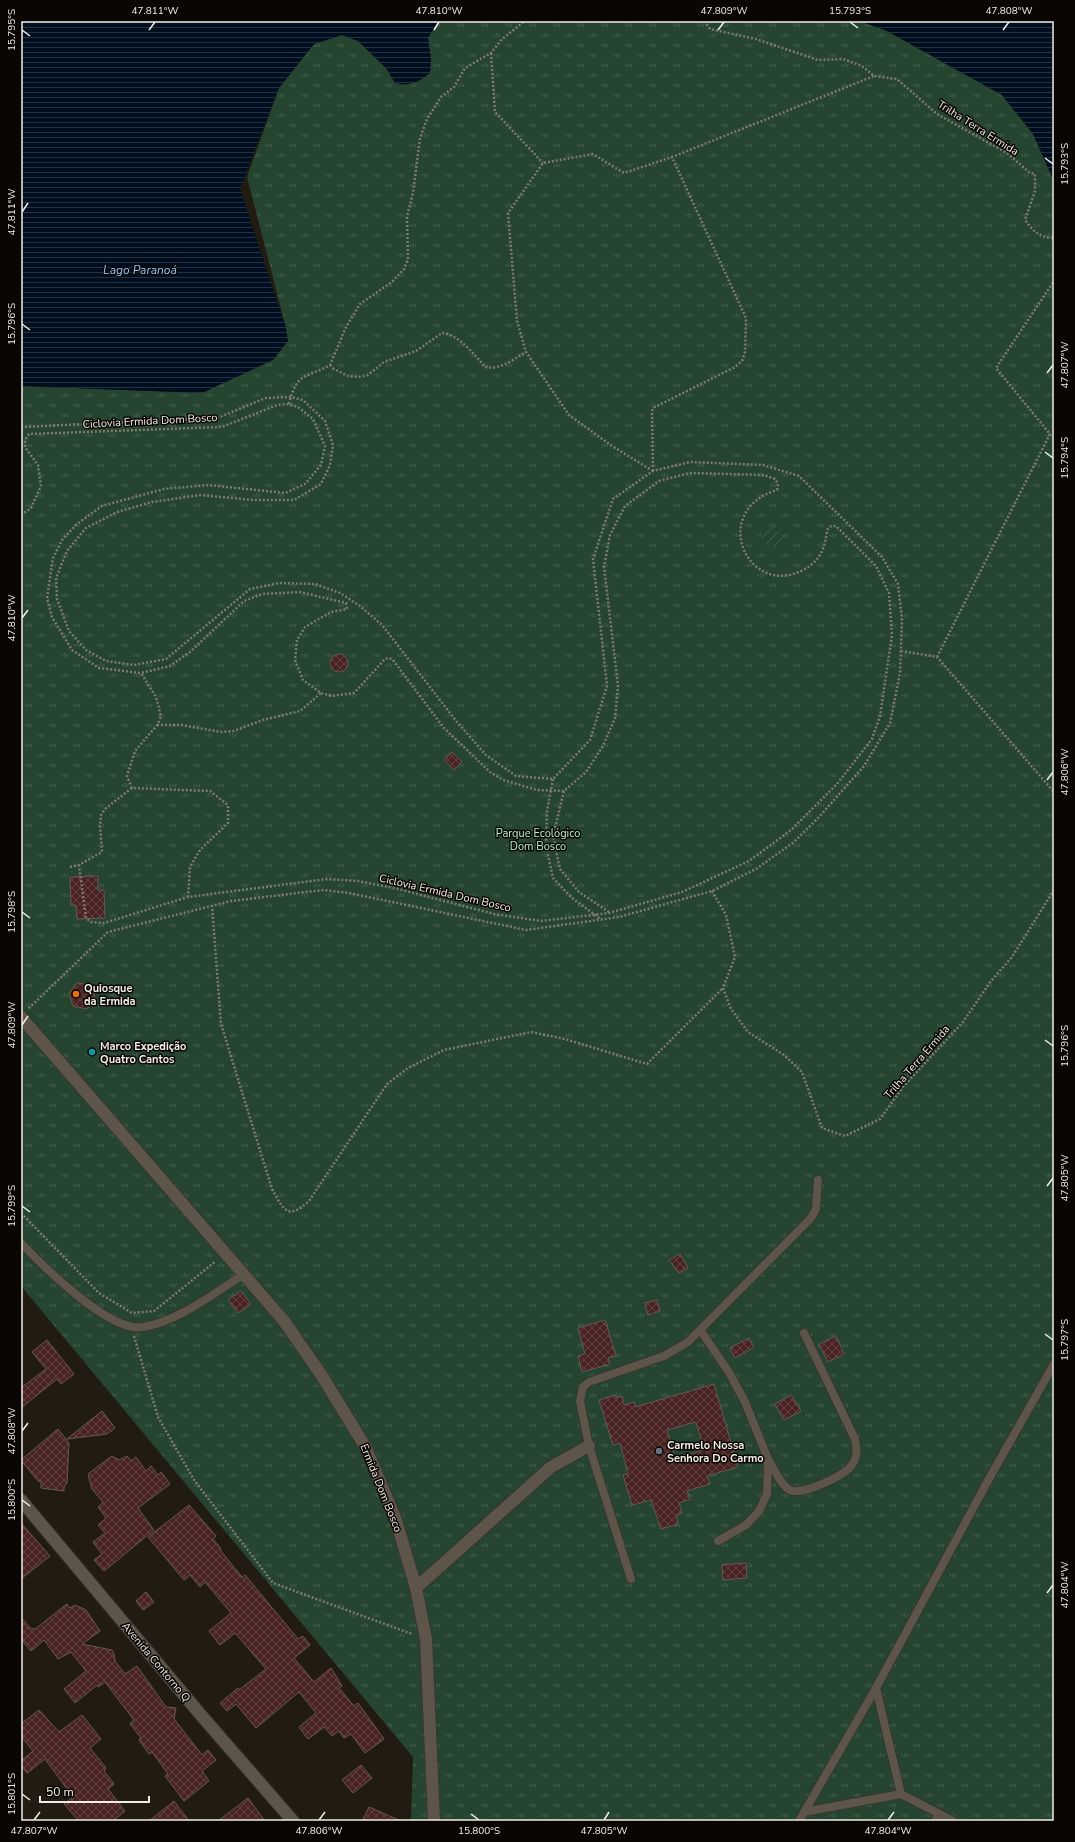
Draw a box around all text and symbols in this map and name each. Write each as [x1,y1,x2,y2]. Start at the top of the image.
text: 47.811°W [131,4,179,18]
text: 47.810°W [415,4,463,18]
text: 47.809°W [700,4,748,18]
text: 15.793°S [829,4,871,18]
text: 47.808°W [985,4,1033,18]
text: 15.795°S [5,9,19,51]
street label: Trilha Terra Ermida [935,97,1022,159]
text: 15.793°S [1058,143,1072,185]
text: 47.811°W [5,188,19,236]
water label: Lago Paranoá [103,262,178,278]
text: 15.796°S [5,303,19,345]
text: 47.807°W [1058,341,1072,389]
street label: Ciclovia Ermida Dom Bosco [82,410,218,432]
text: 15.794°S [1058,437,1072,479]
text: 47.810°W [5,594,19,642]
text: 47.806°W [1058,748,1072,796]
park label: Parque Ecológico Dom Bosco [496,826,580,854]
street label: Ciclovia Ermida Dom Bosco [378,871,512,915]
text: 15.798°S [5,891,19,933]
place label: Quiosque da Ermida [84,981,136,1009]
marker: Quiosque da Ermida [71,989,81,999]
text: 47.809°W [5,1001,19,1049]
street label: Trilha Terra Ermida [881,1022,953,1102]
text: 15.796°S [1058,1025,1072,1067]
place label: Marco Expedição Quatro Cantos [100,1039,186,1067]
marker: Marco Expedição Quatro Cantos [87,1047,97,1057]
text: 47.805°W [1058,1154,1072,1202]
text: 15.799°S [5,1185,19,1227]
text: 15.797°S [1058,1319,1072,1361]
text: 47.808°W [5,1407,19,1455]
place label: Carmelo Nossa Senhora Do Carmo [667,1438,764,1466]
street label: Ermida Dom Bosco [356,1442,406,1534]
marker: Carmelo Nossa Senhora Do Carmo [654,1446,664,1456]
text: 15.800°S [5,1479,19,1521]
text: 47.804°W [1058,1561,1072,1609]
street label: Avenida Contorno Q [118,1619,194,1705]
text: 15.801°S [5,1773,19,1815]
scale bar [40,1778,149,1804]
text: 50 m [46,1784,74,1800]
text: 47.807°W [10,1824,58,1838]
text: 47.806°W [295,1824,343,1838]
text: 15.800°S [458,1824,500,1838]
text: 47.805°W [580,1824,628,1838]
text: 47.804°W [864,1824,912,1838]

